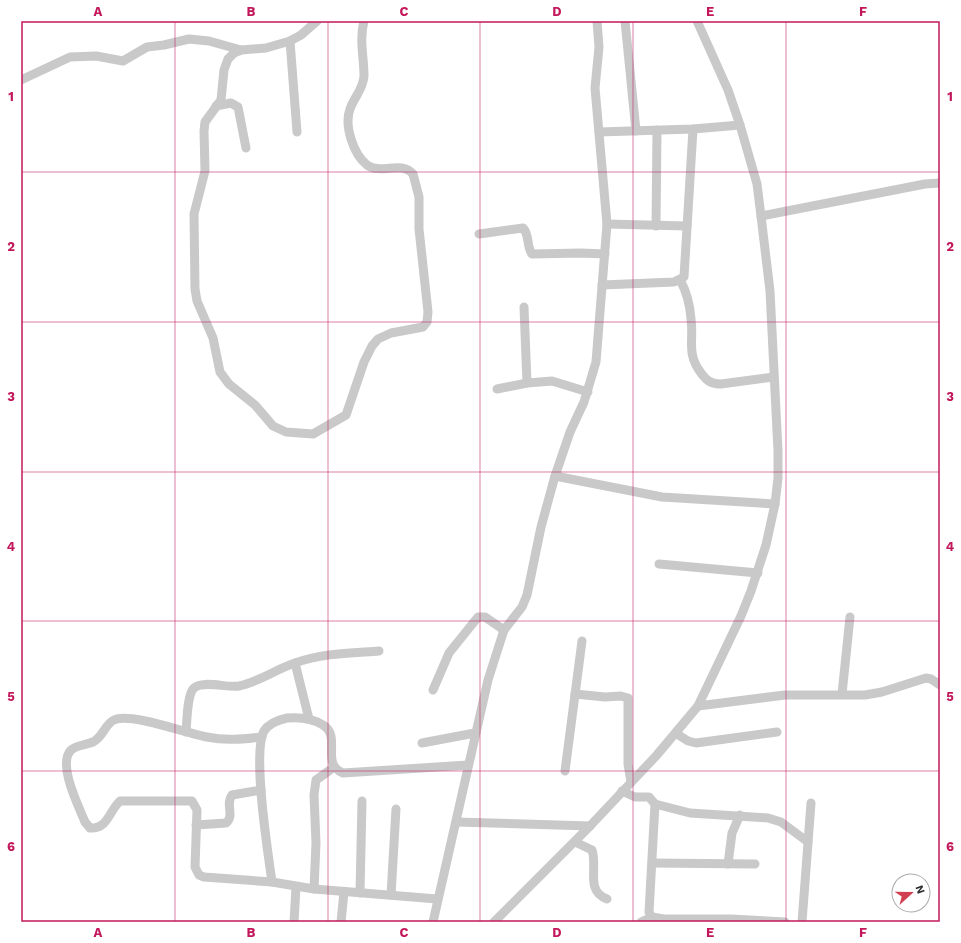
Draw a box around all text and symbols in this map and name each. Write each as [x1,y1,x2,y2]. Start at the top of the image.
text: A [94,4,103,19]
text: B [247,4,256,19]
text: C [400,4,409,19]
text: D [552,4,562,19]
text: E [706,4,714,19]
text: F [859,4,867,19]
text: 1 [8,89,14,104]
text: 1 [947,89,953,104]
text: 2 [7,239,15,254]
text: 2 [946,239,954,254]
text: 3 [7,389,15,404]
text: 3 [946,389,954,404]
text: 4 [7,539,16,554]
text: 4 [946,539,955,554]
text: 5 [7,689,15,704]
text: 5 [946,689,954,704]
text: 6 [7,839,15,854]
text: 6 [946,839,954,854]
north arrow [891,873,931,913]
text: N [912,883,927,896]
text: A [94,925,103,940]
text: B [247,925,256,940]
text: C [400,925,409,940]
text: D [552,925,562,940]
text: E [706,925,714,940]
text: F [859,925,867,940]

